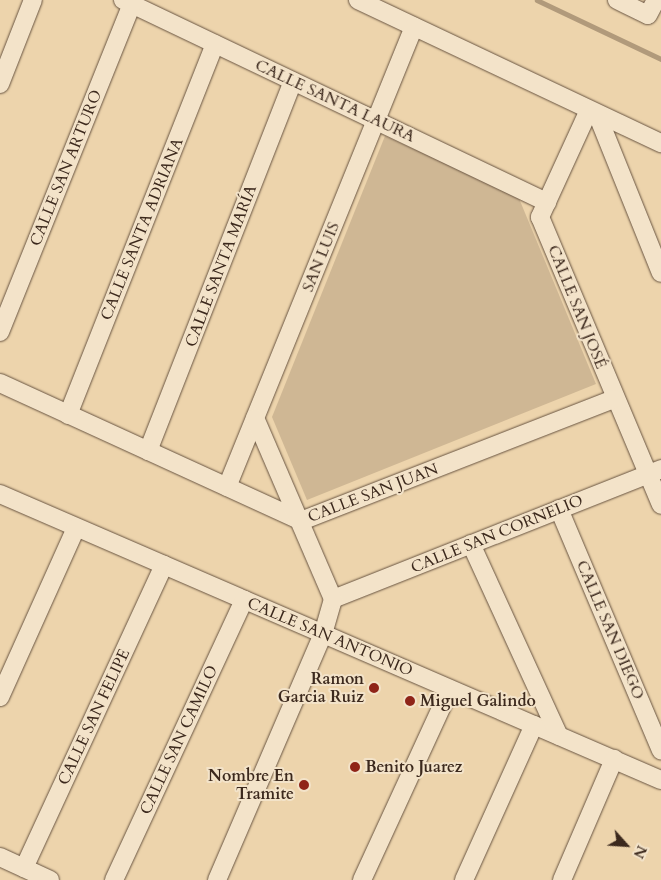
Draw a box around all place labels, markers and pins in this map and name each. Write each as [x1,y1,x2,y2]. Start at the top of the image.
place label: Ramon Garcia Ruiz [278,669,364,707]
marker: Ramon Garcia Ruiz [368,682,380,694]
place label: Miguel Galindo [420,691,536,711]
marker: Miguel Galindo [404,695,416,707]
place label: Benito Juarez [365,757,463,777]
marker: Benito Juarez [349,761,361,773]
place label: Nombre En Tramite [208,766,294,804]
marker: Nombre En Tramite [298,779,310,791]

